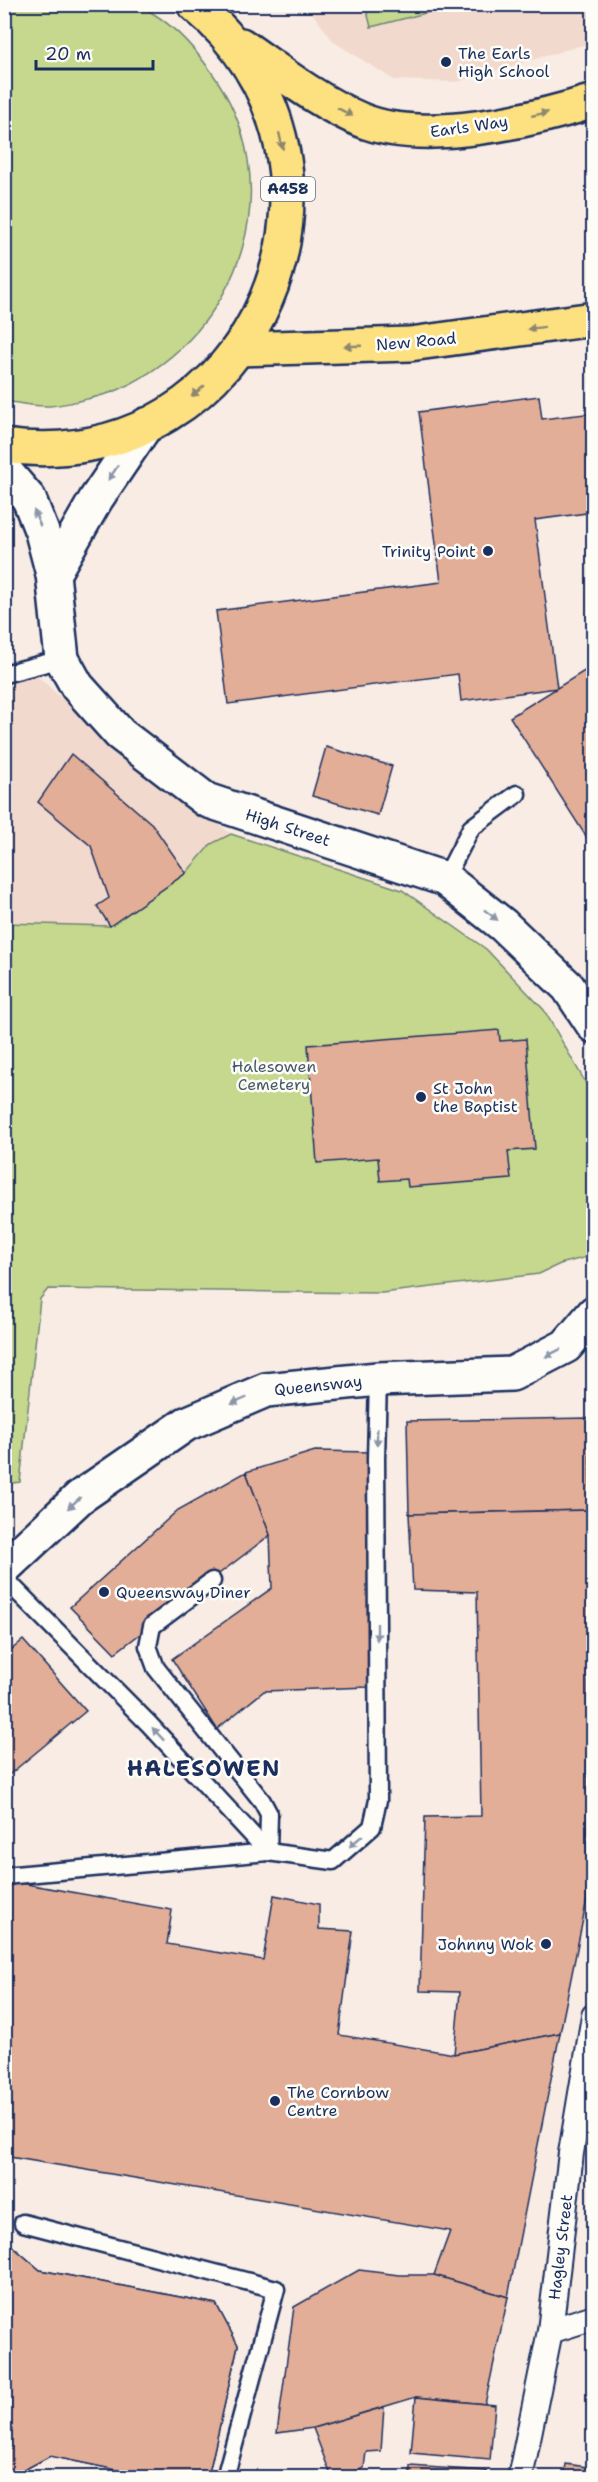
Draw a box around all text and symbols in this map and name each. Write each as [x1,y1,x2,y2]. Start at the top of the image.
scale bar [36,33,153,71]
text: 20 m [45,42,91,66]
place label: The Earls High School [458,43,550,82]
marker: The Earls High School [439,55,453,69]
one-way arrow [336,107,353,117]
one-way arrow [530,109,549,118]
street label: Earls Way [429,111,509,142]
one-way arrow [276,132,286,150]
road number: A458 [261,177,315,201]
one-way arrow [526,323,545,333]
street label: New Road [375,328,457,355]
one-way arrow [343,341,362,350]
one-way arrow [190,385,205,397]
one-way arrow [108,465,119,481]
one-way arrow [32,509,41,527]
place label: Trinity Point [382,541,476,562]
marker: Trinity Point [481,544,495,558]
street label: High Street [243,804,333,851]
one-way arrow [483,909,499,922]
park label: Halesowen Cemetery [232,1056,316,1095]
place label: St John the Baptist [433,1078,518,1117]
marker: St John the Baptist [414,1090,428,1104]
one-way arrow [544,1348,561,1358]
street label: Queensway [273,1370,363,1401]
one-way arrow [231,1397,248,1406]
one-way arrow [372,1428,381,1447]
one-way arrow [67,1496,82,1509]
place label: Queensway Diner [116,1582,251,1603]
marker: Queensway Diner [97,1585,111,1599]
one-way arrow [372,1623,382,1642]
one-way arrow [151,1726,165,1741]
district label: HALESOWEN [127,1754,281,1783]
one-way arrow [348,1834,364,1847]
place label: Johnny Wok [438,1934,534,1955]
marker: Johnny Wok [539,1937,553,1951]
place label: The Cornbow Centre [287,2082,389,2121]
marker: The Cornbow Centre [268,2094,282,2108]
street label: Hagley Street [544,2193,577,2301]

